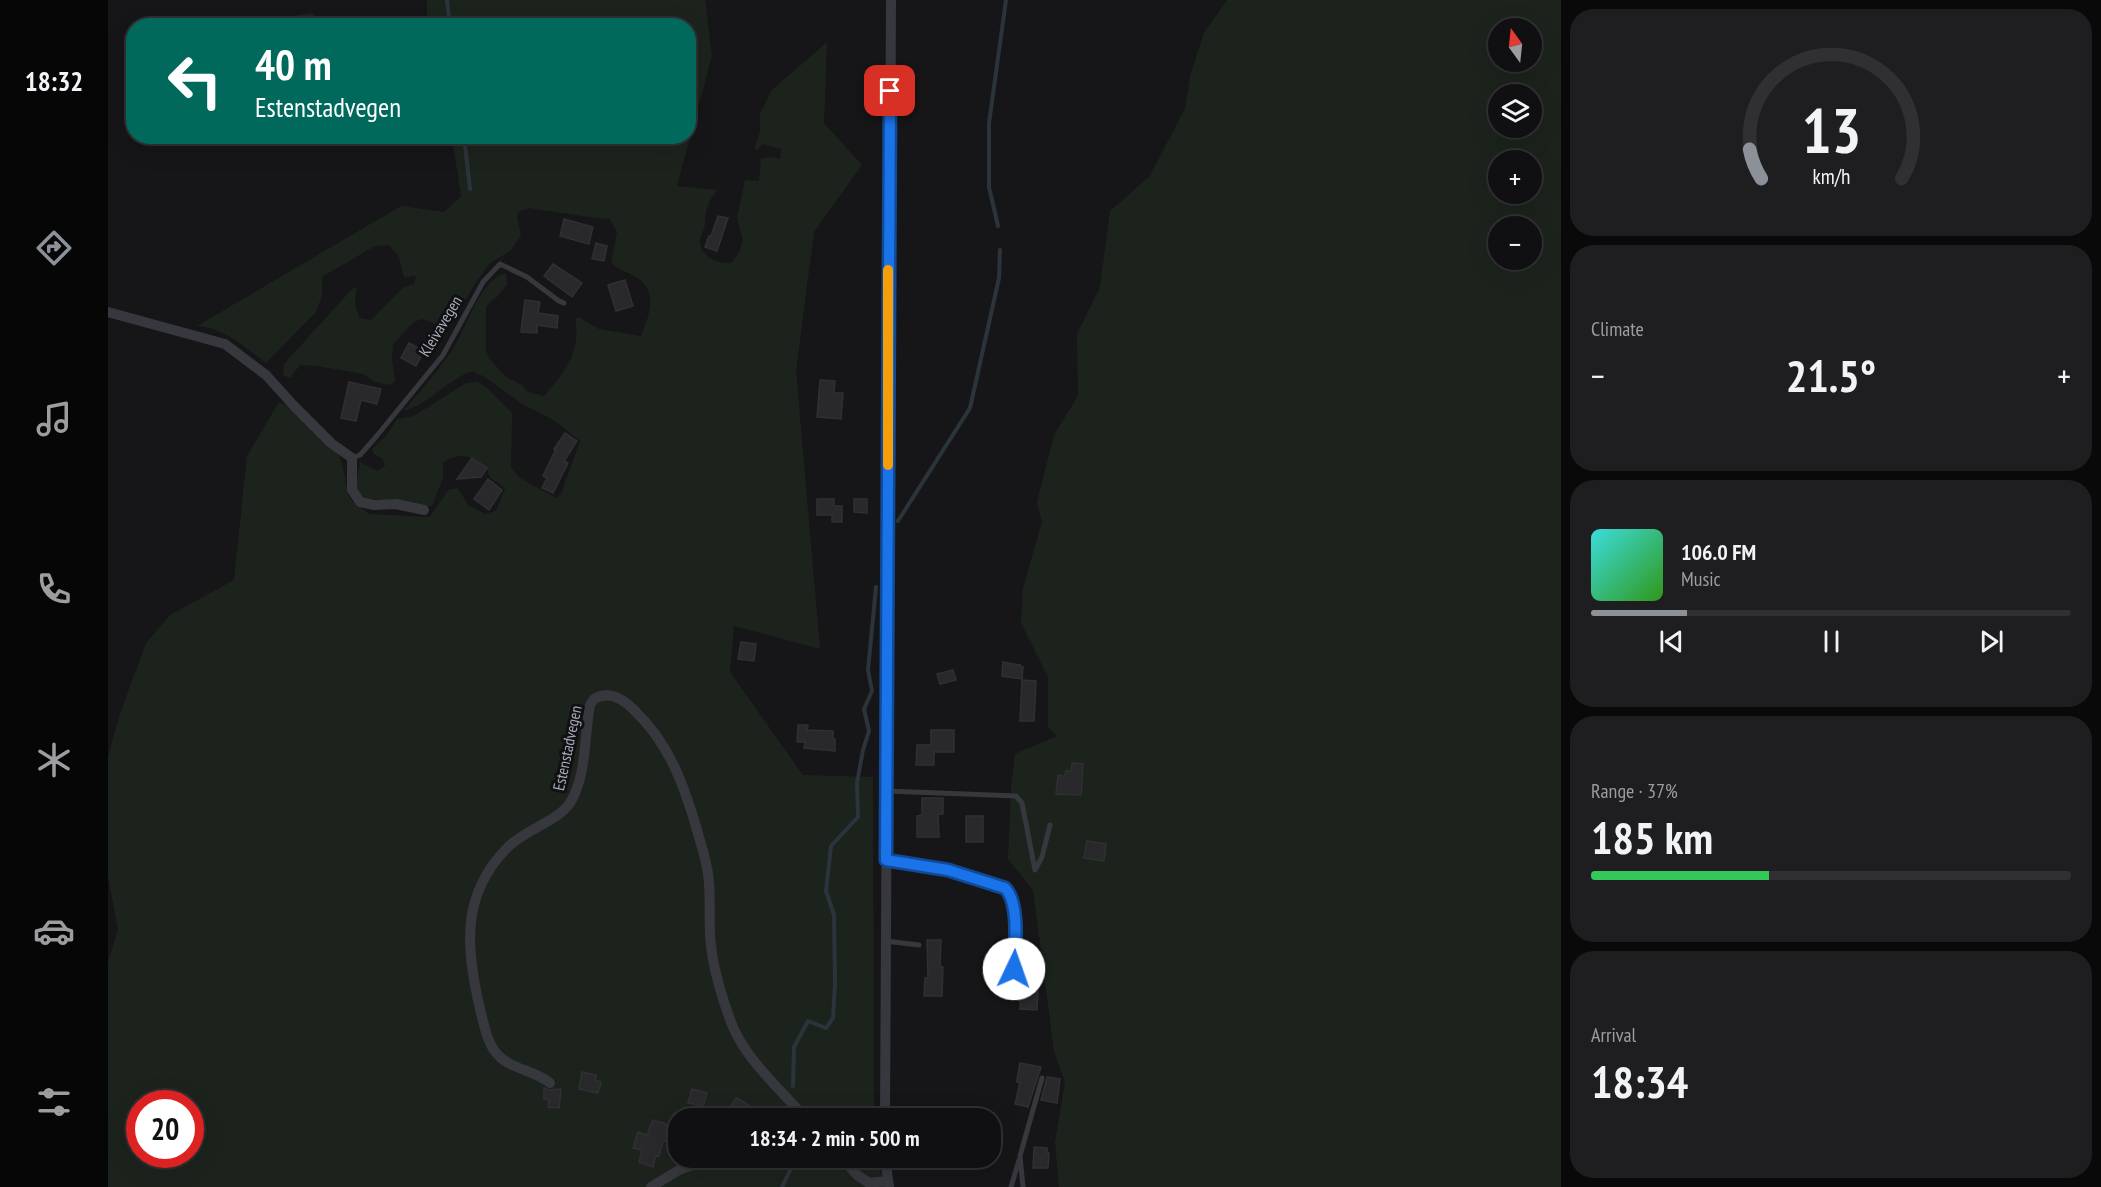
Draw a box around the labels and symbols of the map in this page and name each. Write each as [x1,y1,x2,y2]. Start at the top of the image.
north arrow [1488,18,1542,72]
pin [864,65,915,116]
street label: Kleivavegen [414,292,466,360]
street label: Estenstadvegen [548,704,586,792]
position arrow [982,937,1046,1001]
speed limit sign: 20 [126,1090,204,1168]

